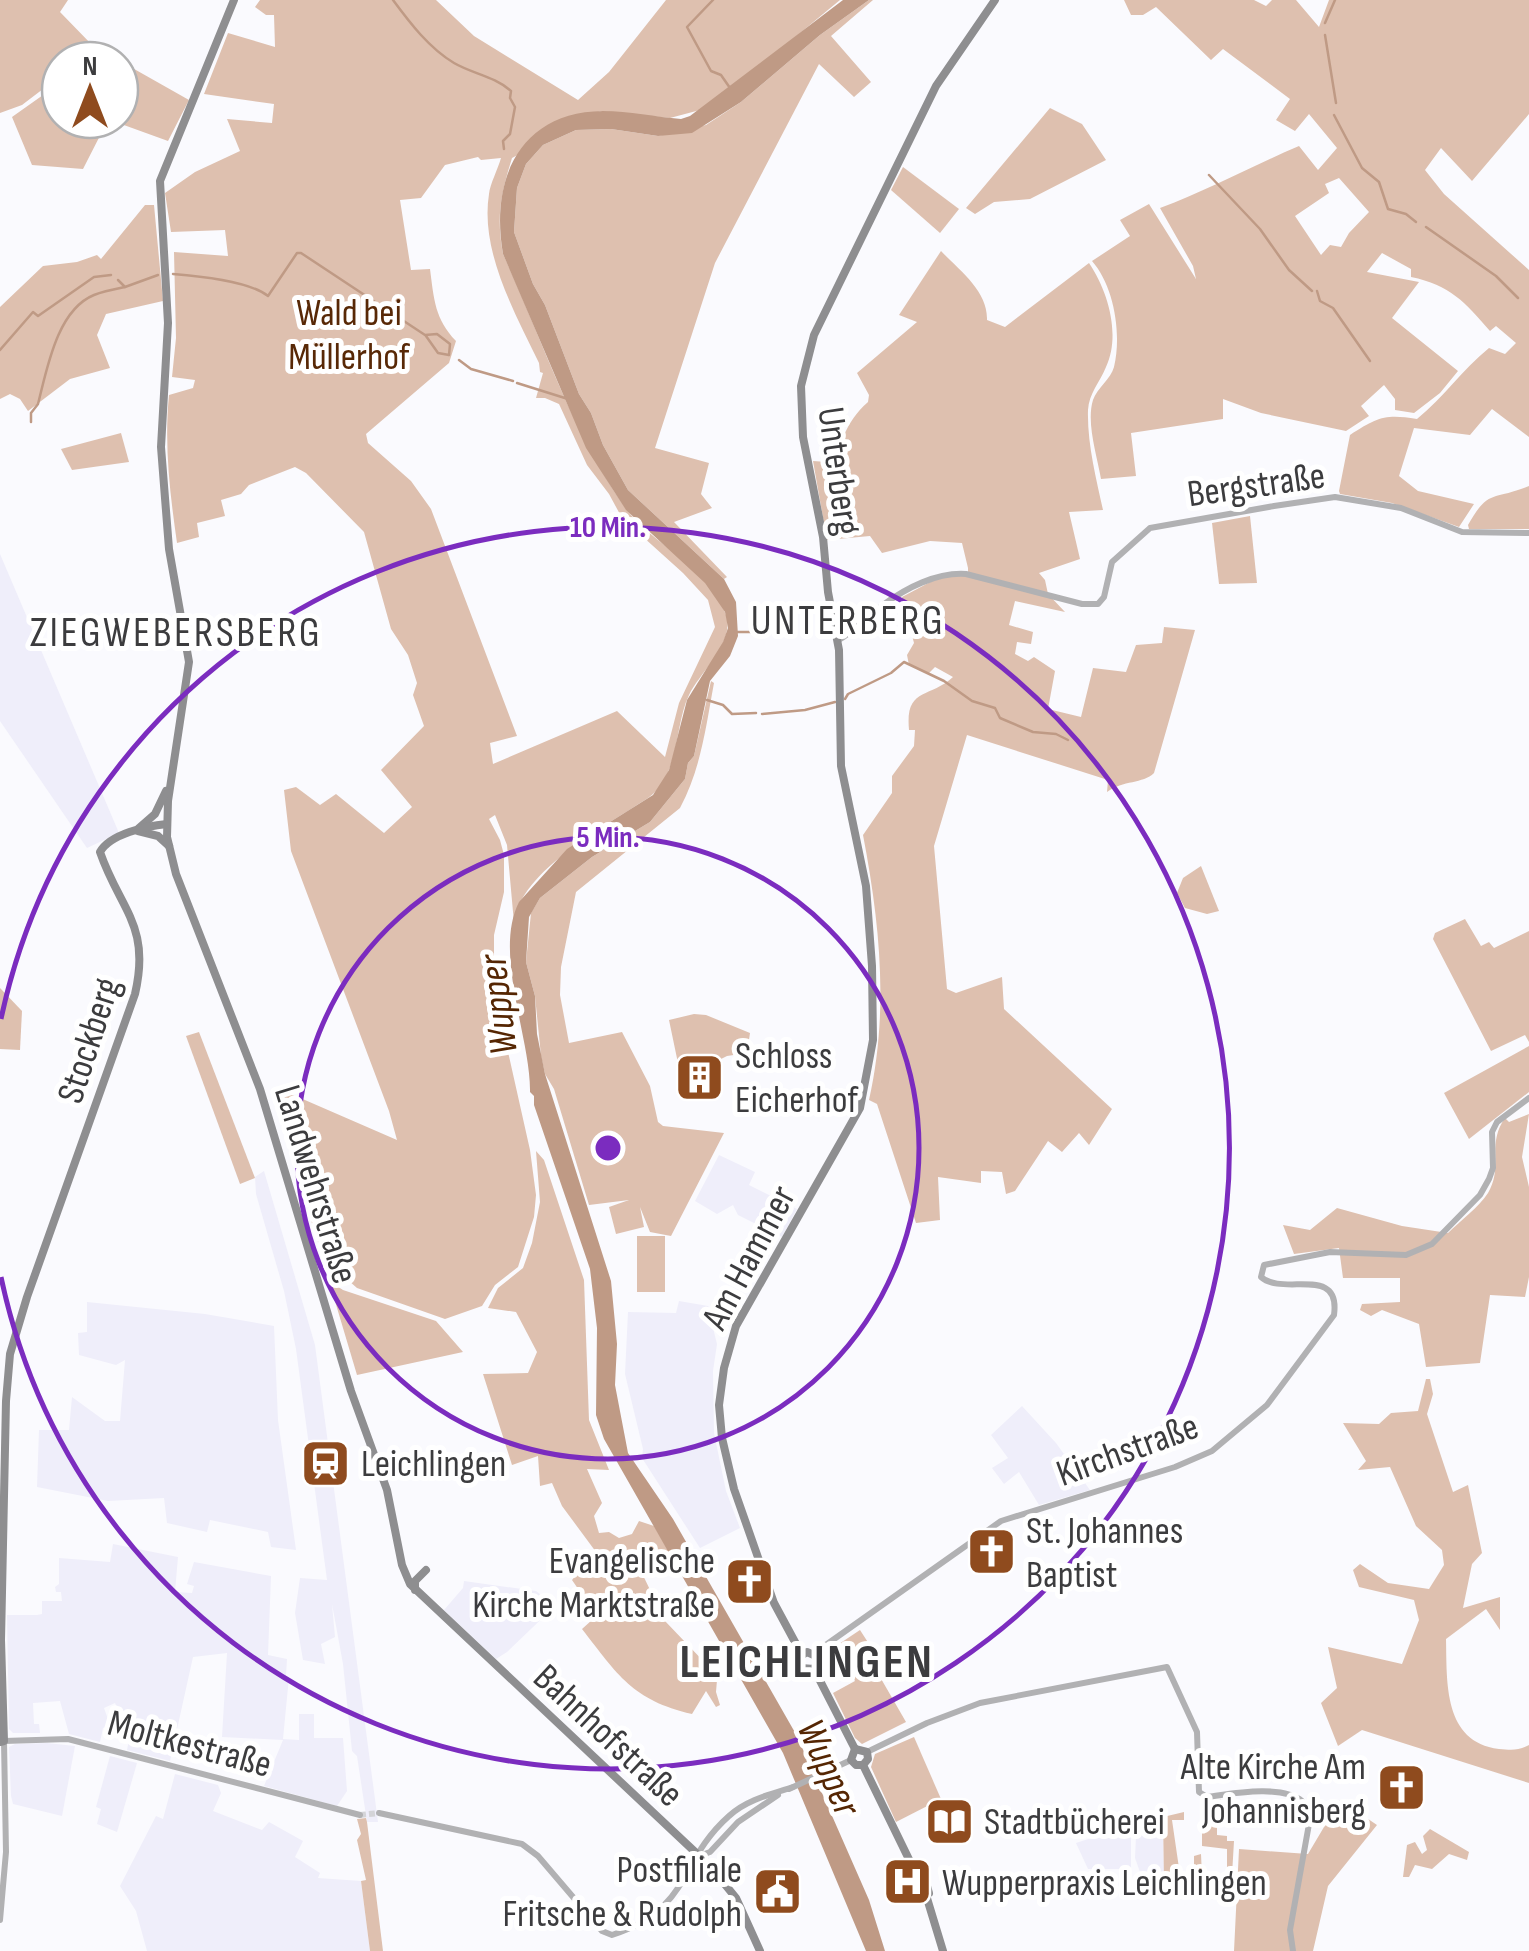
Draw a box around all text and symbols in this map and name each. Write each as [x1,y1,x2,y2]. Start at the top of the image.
north arrow [40,40,140,140]
text: N [83,50,97,83]
park label: Wald bei Müllerhof [288,291,411,380]
street label: Unterberg [807,404,870,538]
street label: Bergstraße [1184,454,1328,517]
text: 10 Min. [570,510,646,546]
district label: UNTERBERG [751,596,945,647]
district label: ZIEGWEBERSBERG [30,608,322,659]
text: 5 Min. [576,820,640,856]
water label: Wupper [469,950,529,1058]
street label: Stockberg [48,972,131,1109]
place label: Schloss Eicherhof [735,1034,859,1123]
building icon: Schloss Eicherhof [674,1051,726,1103]
street label: Landwehrstraße [264,1080,367,1289]
centre of rings [590,1130,626,1166]
street label: Am Hammer [692,1178,806,1338]
street label: Kirchstraße [1051,1404,1205,1497]
station icon: Leichlingen [300,1437,352,1489]
place label: Leichlingen [361,1442,506,1487]
place label: St. Johannes Baptist [1026,1509,1183,1598]
church icon: St. Johannes Baptist [965,1526,1017,1578]
place label: Evangelische Kirche Marktstraße [472,1539,715,1628]
church icon: Evangelische Kirche Marktstraße [724,1556,776,1608]
district label: LEICHLINGEN [680,1634,934,1691]
street label: Bahnhofstraße [524,1655,692,1817]
street label: Moltkestraße [103,1701,276,1788]
water label: Wupper [786,1712,871,1825]
place label: Alte Kirche Am Johannisberg [1180,1745,1366,1834]
church icon: Alte Kirche Am Johannisberg [1375,1762,1427,1814]
library icon: Stadtbücherei [923,1795,975,1847]
place label: Stadtbücherei [984,1800,1165,1845]
place label: Postfiliale Fritsche & Rudolph [503,1848,742,1937]
hospital icon: Wupperpraxis Leichlingen [881,1856,933,1908]
place label: Wupperpraxis Leichlingen [942,1861,1267,1906]
public building icon: Postfiliale Fritsche & Rudolph [751,1865,803,1917]

